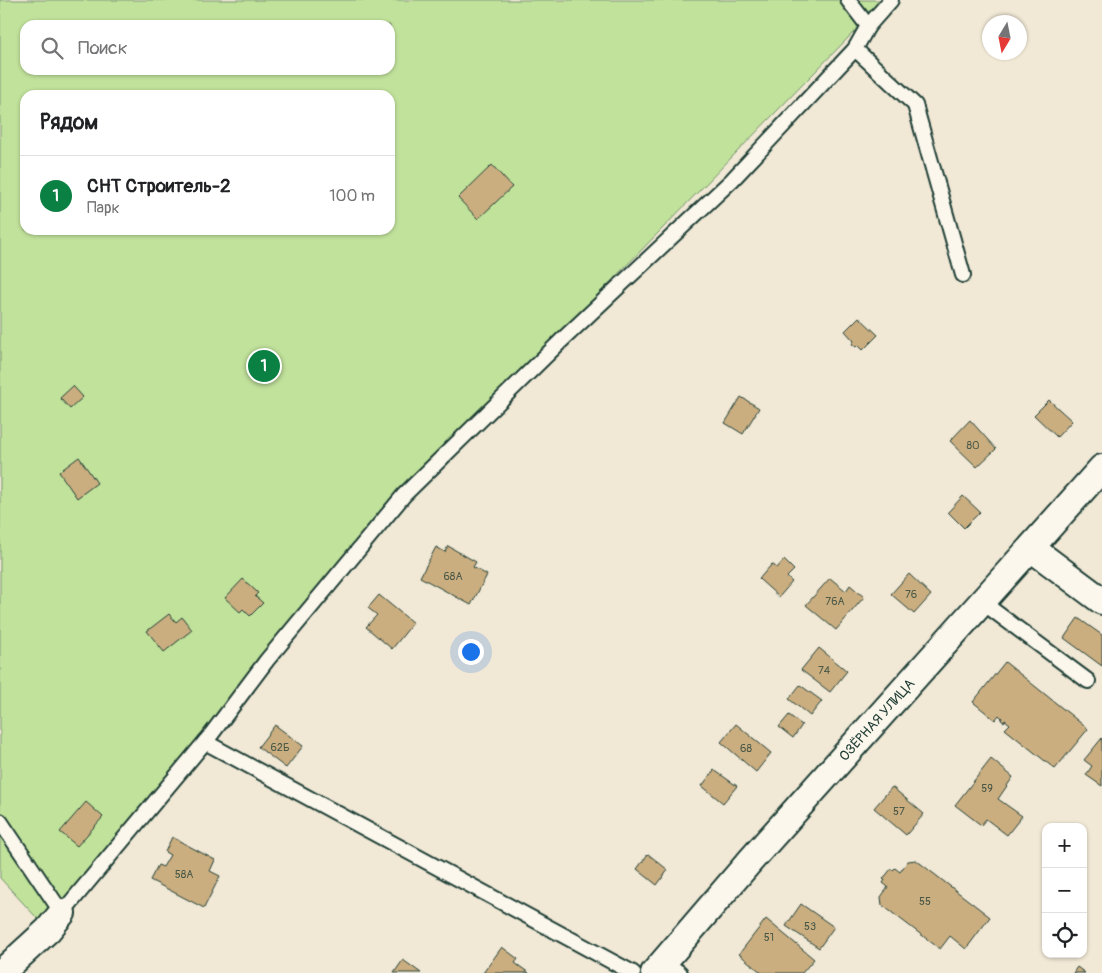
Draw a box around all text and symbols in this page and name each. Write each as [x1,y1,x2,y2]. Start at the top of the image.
north arrow [982,15,1027,60]
search box [20,20,395,75]
icon: search [38,34,66,62]
text: Поиск [78,36,128,60]
text: Рядом [40,109,98,136]
text: СНТ Строитель-2 [87,174,231,198]
text: 1 [53,186,59,206]
text: 100 m [329,186,375,206]
text: Парк [87,198,120,218]
pin: 1 [248,347,280,385]
house number: 80 [966,439,980,452]
house number: 68А [443,570,463,583]
house number: 76 [905,588,917,601]
house number: 76А [825,595,845,608]
your location [458,639,484,665]
house number: 74 [818,664,831,677]
street label: ОЗЁРНАЯ УЛИЦА [836,675,918,765]
house number: 62Б [270,741,290,754]
house number: 68 [740,742,752,755]
house number: 59 [981,782,993,795]
house number: 57 [893,805,905,818]
map controls [1042,823,1087,958]
button: + [1042,823,1087,868]
house number: 58А [175,868,193,881]
button: − [1042,868,1087,913]
house number: 55 [919,895,931,908]
button: locate [1042,913,1087,958]
house number: 53 [804,920,816,933]
house number: 51 [764,931,774,944]

